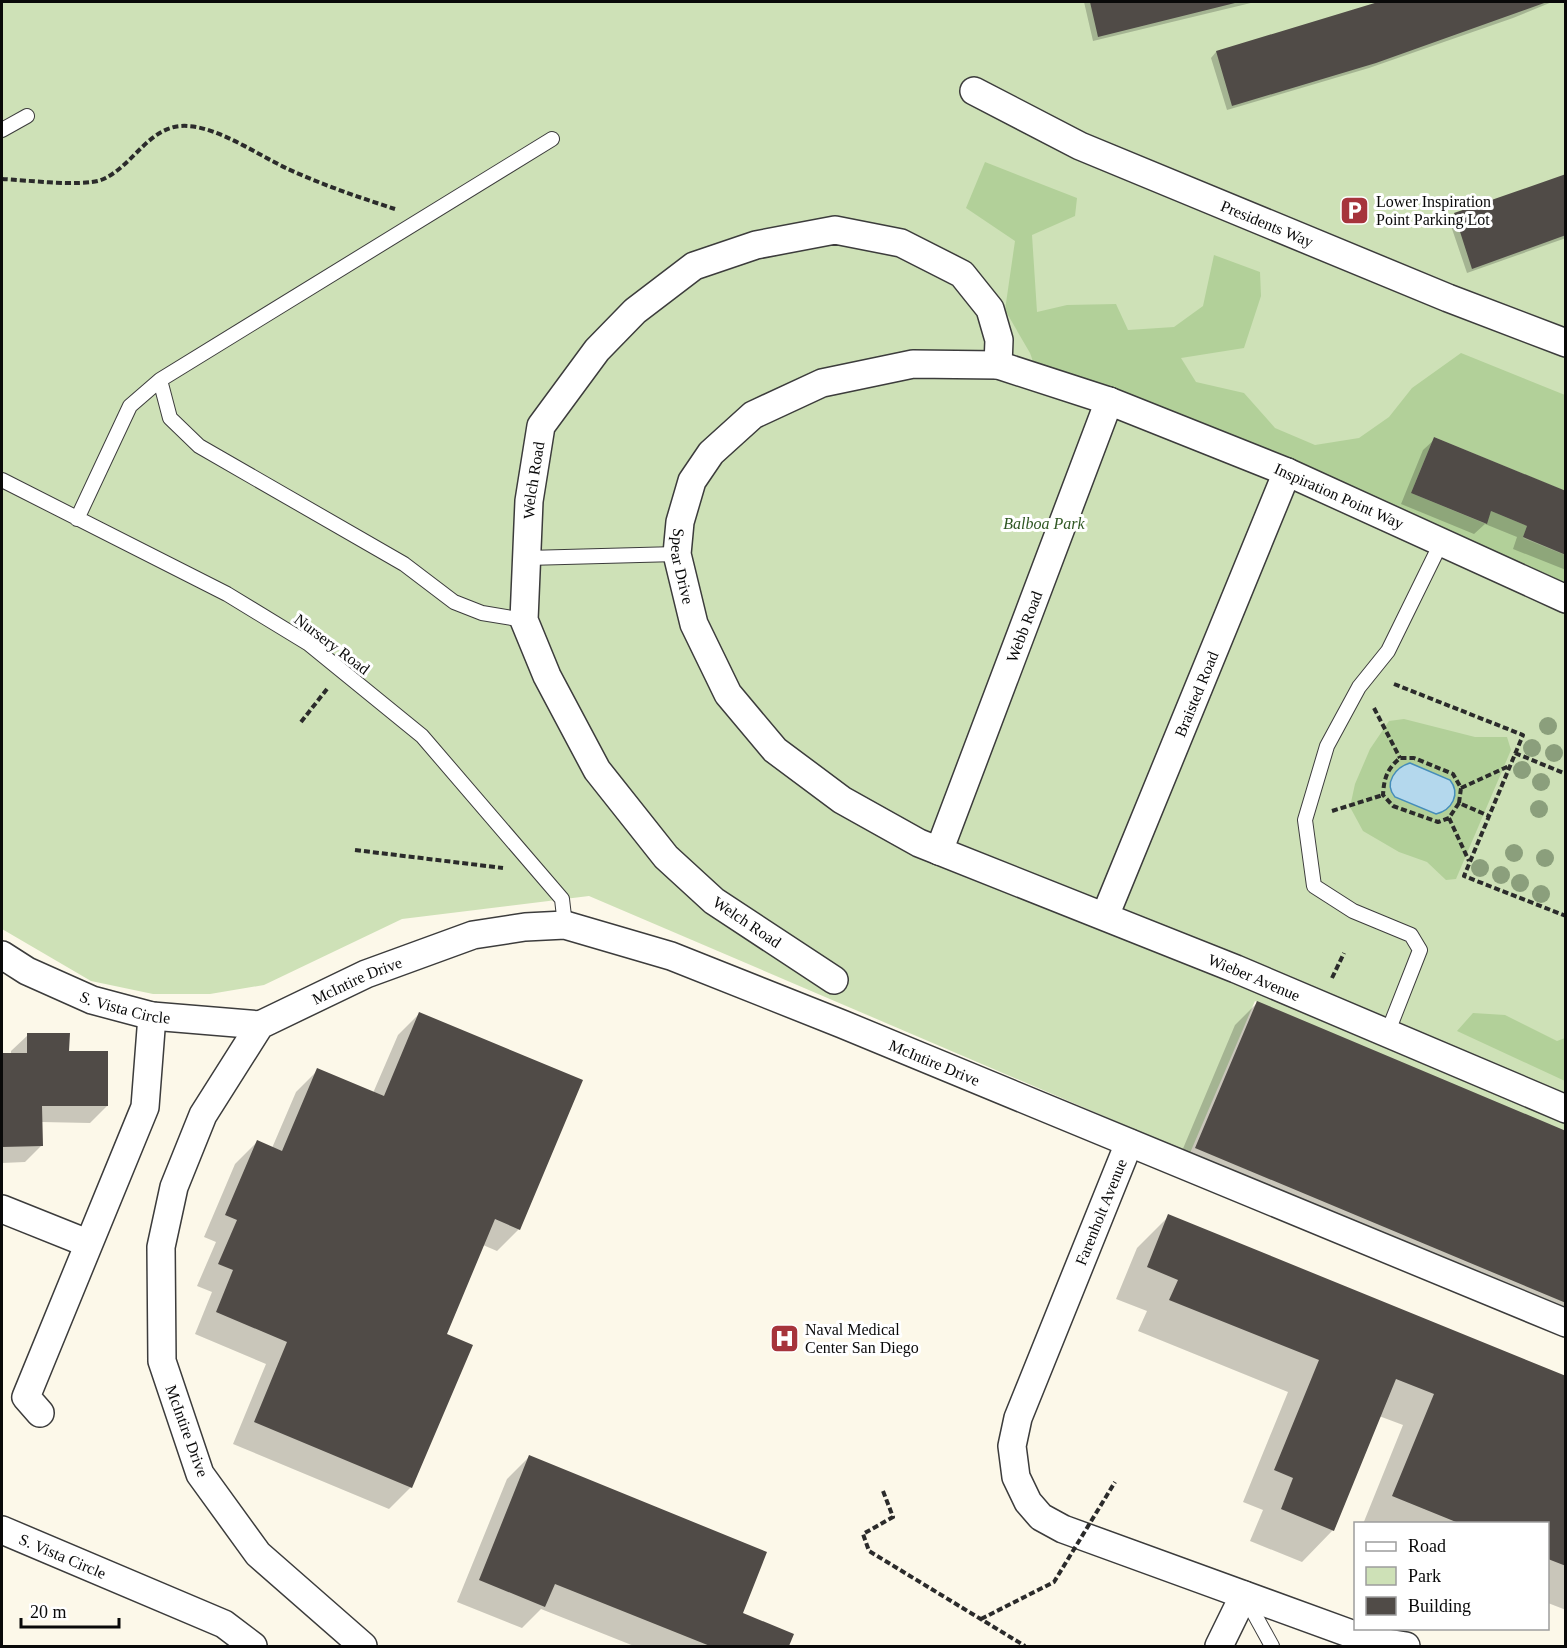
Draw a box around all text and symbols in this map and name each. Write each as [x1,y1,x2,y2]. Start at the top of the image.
place label: Lower Inspiration Point Parking Lot [1376,193,1491,229]
parking icon: Lower Inspiration Point Parking Lot [1339,194,1371,226]
street label: Presidents Way [1218,197,1316,251]
street label: Welch Road [520,440,547,519]
street label: Inspiration Point Way [1271,460,1406,533]
park label: Balboa Park [1003,515,1086,532]
street label: Spear Drive [668,528,697,606]
street label: Webb Road [1003,589,1045,664]
street label: Nursery Road [291,610,373,678]
street label: Braisted Road [1171,649,1221,739]
street label: Welch Road [710,893,784,951]
street label: Wieber Avenue [1206,950,1303,1004]
street label: McIntire Drive [309,953,404,1007]
street label: S. Vista Circle [77,987,171,1026]
street label: McIntire Drive [887,1036,982,1089]
street label: Farenholt Avenue [1072,1156,1130,1268]
place label: Naval Medical Center San Diego [805,1321,919,1357]
hospital icon: Naval Medical Center San Diego [768,1322,800,1354]
street label: McIntire Drive [163,1383,211,1479]
legend [1354,1522,1549,1630]
street label: S. Vista Circle [17,1530,109,1582]
text: Road [1408,1536,1446,1556]
text: Park [1408,1566,1441,1586]
scale bar [21,1591,118,1629]
text: Building [1408,1596,1471,1616]
text: 20 m [30,1602,67,1622]

